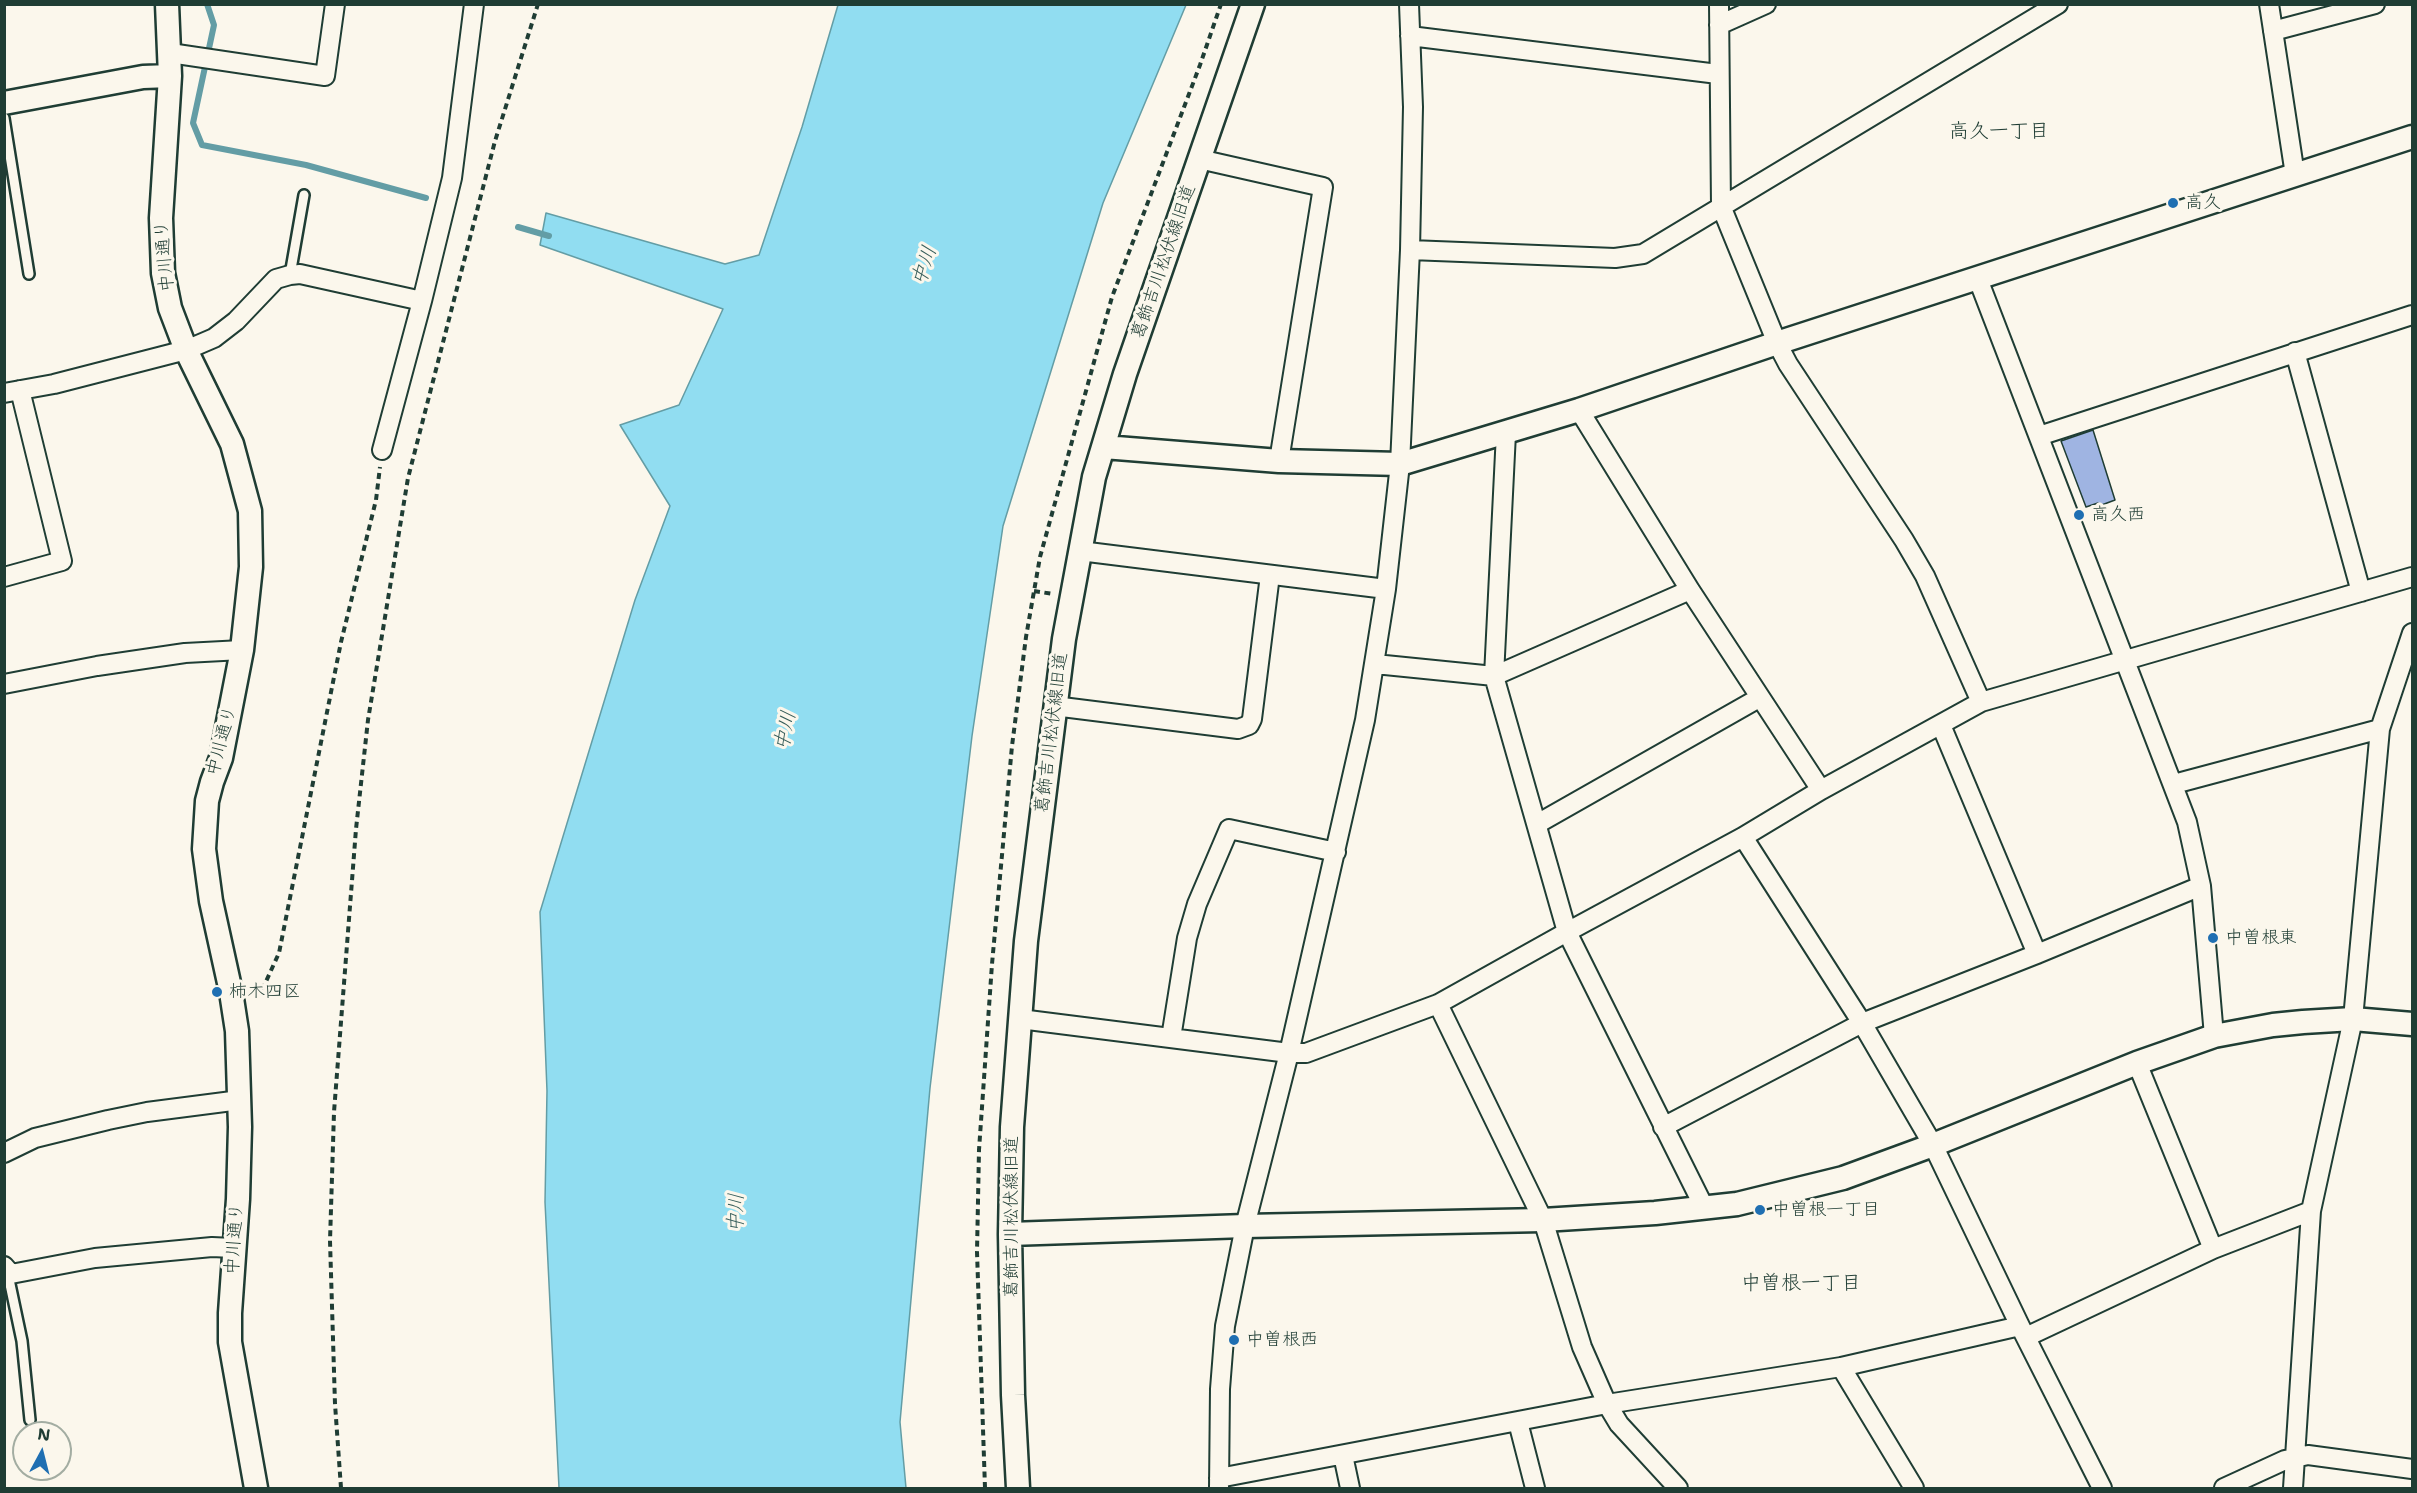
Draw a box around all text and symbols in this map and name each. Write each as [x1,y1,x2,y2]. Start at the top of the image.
district label: 高久一丁目 [1949,120,2049,144]
street label: 葛飾吉川松伏線旧道 [1127,182,1201,342]
place label: 高久 [2185,192,2221,214]
marker: 高久 [2166,196,2180,210]
street label: 中川通り [151,219,179,293]
water label: 中川 [907,243,943,289]
place label: 高久西 [2091,504,2145,526]
marker: 高久西 [2072,508,2086,522]
street label: 葛飾吉川松伏線旧道 [1031,651,1073,815]
street label: 中川通り [202,703,242,779]
water label: 中川 [770,709,802,753]
place label: 中曽根東 [2225,927,2297,949]
marker: 中曽根東 [2206,931,2220,945]
place label: 柿木四区 [229,981,301,1003]
marker: 柿木四区 [210,985,224,999]
street label: 葛飾吉川松伏線旧道 [1001,1136,1023,1298]
water label: 中川 [725,1193,749,1233]
place label: 中曽根一丁目 [1772,1199,1880,1221]
street label: 中川通り [222,1202,248,1276]
marker: 中曽根一丁目 [1753,1203,1767,1217]
district label: 中曽根一丁目 [1741,1272,1861,1296]
place label: 中曽根西 [1246,1329,1318,1351]
marker: 中曽根西 [1227,1333,1241,1347]
north arrow [12,1421,72,1481]
text: N [36,1423,52,1446]

